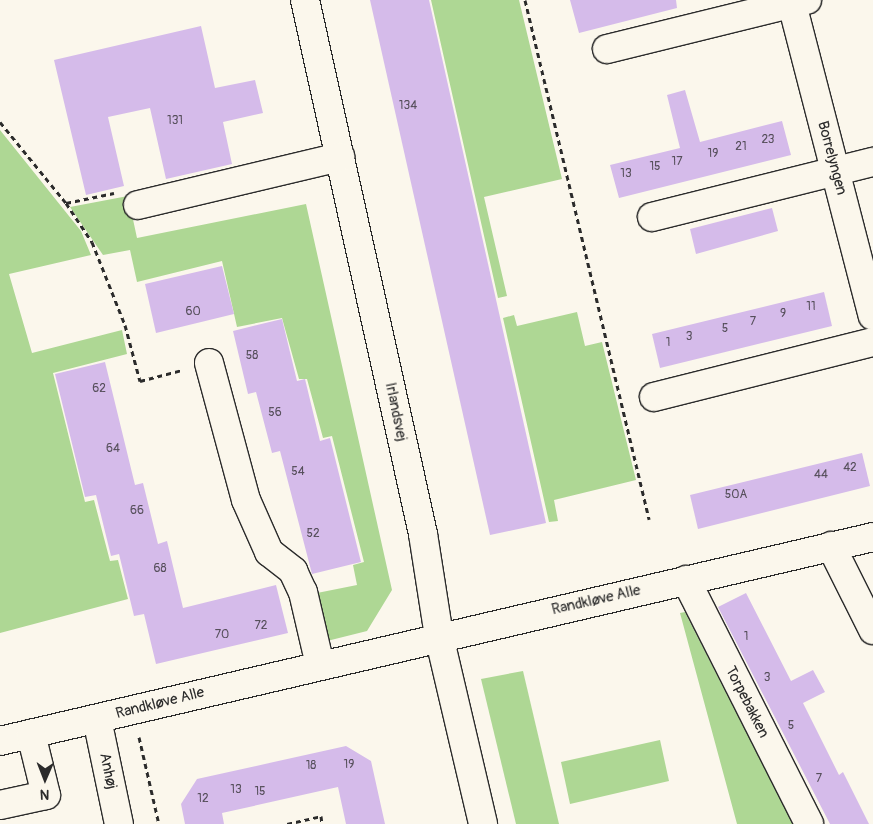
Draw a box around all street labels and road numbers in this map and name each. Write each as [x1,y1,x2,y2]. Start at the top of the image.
street label: Borrelyngen [813,119,851,197]
street label: Irlandsvej [381,381,411,443]
street label: Randkløve Alle [550,581,642,619]
street label: Torpebakken [721,663,773,741]
street label: Randkløve Alle [114,683,206,723]
street label: Anhøj [95,751,121,791]

